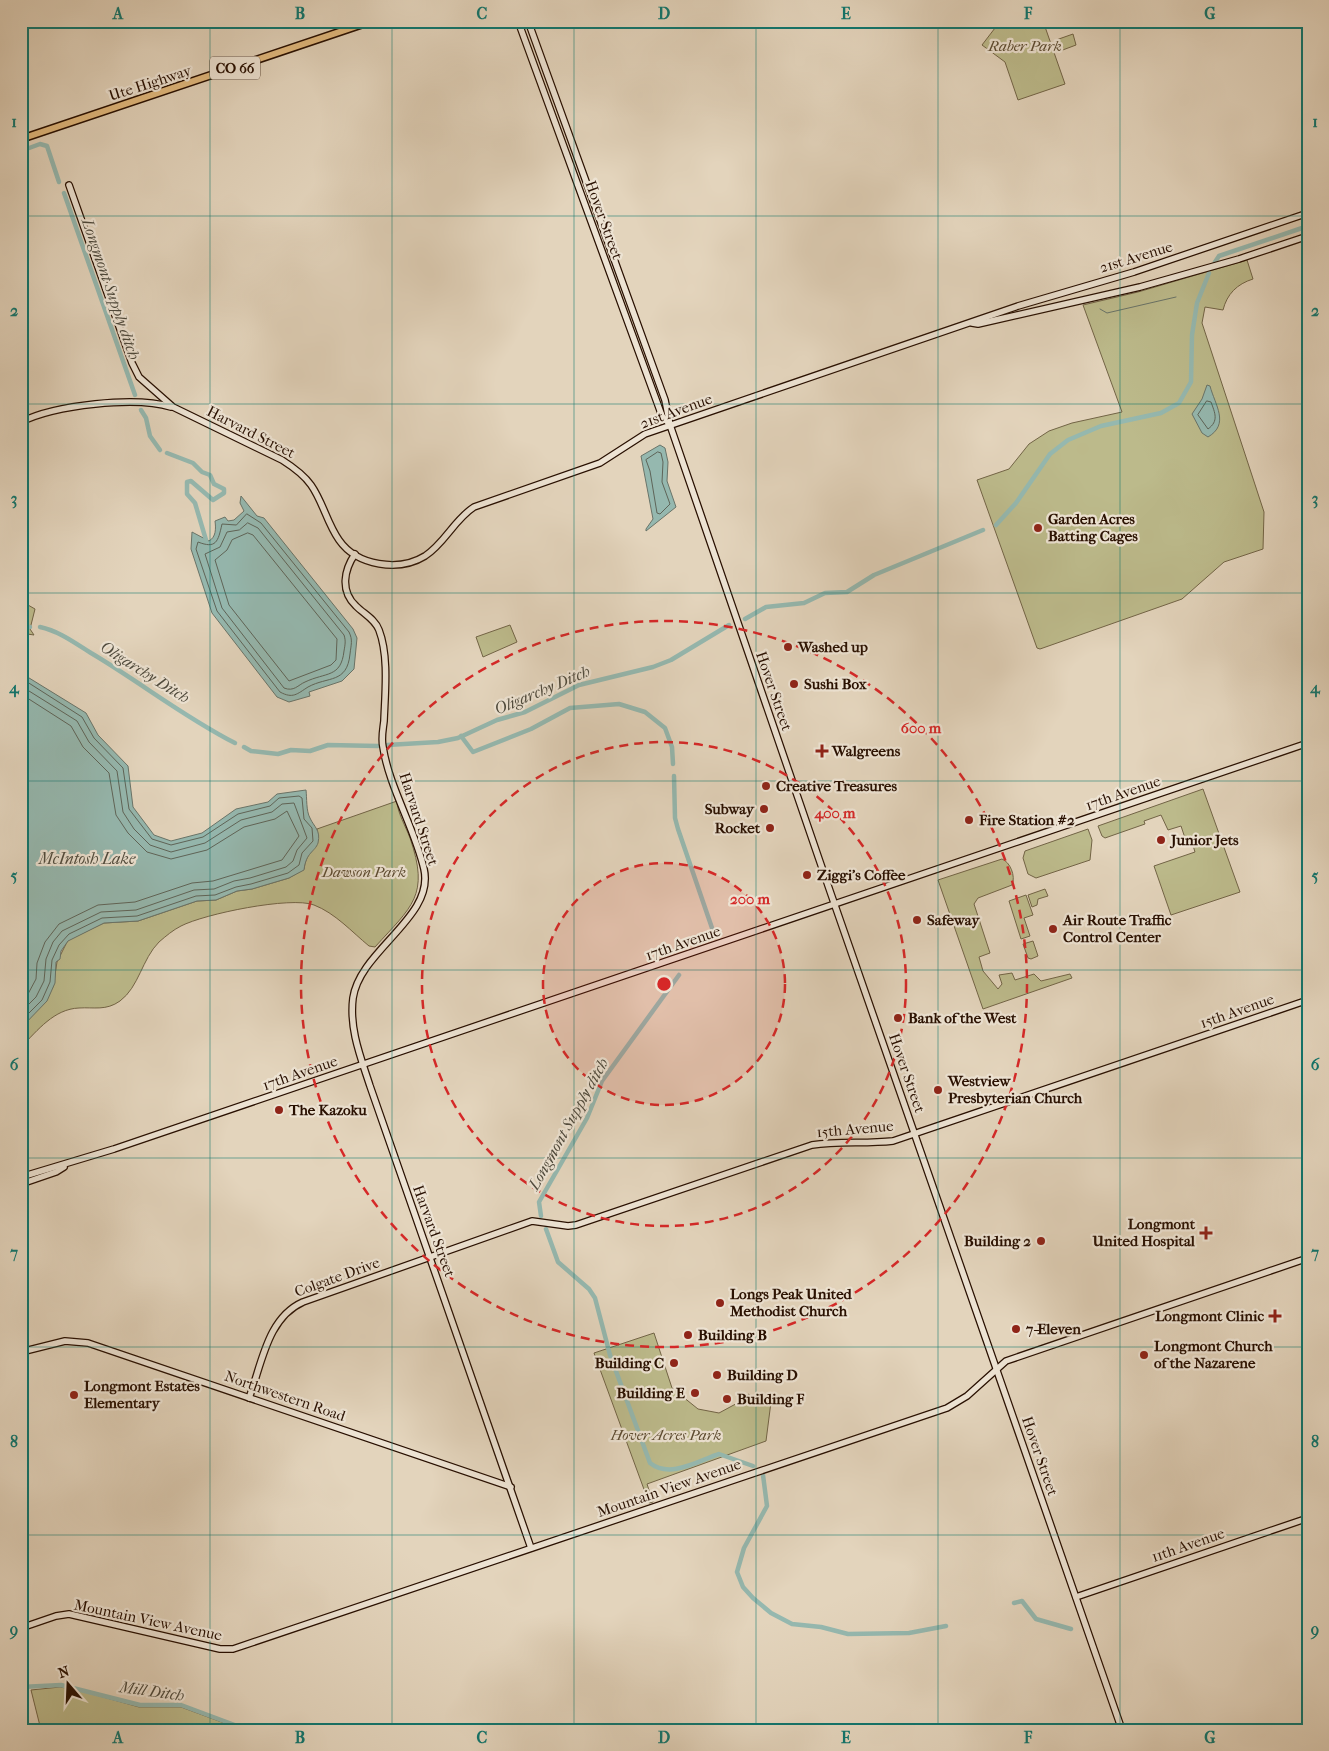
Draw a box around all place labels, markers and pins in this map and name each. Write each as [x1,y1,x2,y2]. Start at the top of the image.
place label: Garden Acres Batting Cages [1048,510,1138,545]
marker: Garden Acres Batting Cages [1032,522,1044,534]
place label: Washed up [797,638,868,656]
marker: Washed up [782,641,794,653]
place label: Sushi Box [804,675,867,693]
marker: Sushi Box [788,678,800,690]
place label: Walgreens [831,742,901,760]
marker: Walgreens [816,745,828,757]
place label: Creative Treasures [776,777,898,795]
marker: Creative Treasures [760,780,772,792]
place label: Subway [705,800,755,818]
marker: Subway [758,803,770,815]
place label: Fire Station #2 [978,811,1075,829]
marker: Fire Station #2 [963,814,975,826]
place label: Rocket [715,819,761,837]
marker: Rocket [764,822,776,834]
place label: Junior Jets [1169,831,1239,849]
marker: Junior Jets [1155,834,1167,846]
place label: Ziggi's Coffee [817,866,906,884]
marker: Ziggi's Coffee [801,869,813,881]
place label: Safeway [927,911,980,929]
place label: Air Route Traffic Control Center [1062,911,1172,946]
marker: Safeway [911,914,923,926]
marker: Air Route Traffic Control Center [1047,923,1059,935]
centre of rings [655,975,673,993]
place label: Bank of the West [908,1009,1017,1027]
marker: Bank of the West [892,1012,904,1024]
place label: Westview Presbyterian Church [947,1072,1083,1107]
marker: Westview Presbyterian Church [932,1084,944,1096]
place label: The Kazoku [288,1101,367,1119]
marker: The Kazoku [273,1104,285,1116]
place label: Longmont United Hospital [1091,1215,1196,1250]
marker: Longmont United Hospital [1199,1226,1213,1240]
place label: Building 2 [964,1232,1031,1250]
marker: Building 2 [1035,1235,1047,1247]
place label: Longs Peak United Methodist Church [729,1285,853,1320]
marker: Longs Peak United Methodist Church [714,1297,726,1309]
place label: Longmont Clinic [1155,1307,1264,1325]
marker: Longmont Clinic [1268,1309,1282,1323]
place label: 7-Eleven [1025,1320,1081,1338]
marker: 7-Eleven [1010,1323,1022,1335]
place label: Building B [698,1326,767,1344]
marker: Building B [682,1329,694,1341]
place label: Longmont Church of the Nazarene [1154,1337,1273,1372]
marker: Longmont Church of the Nazarene [1138,1349,1150,1361]
place label: Building C [595,1354,664,1372]
marker: Building C [668,1357,680,1369]
place label: Building D [727,1366,798,1384]
marker: Building D [711,1369,723,1381]
place label: Longmont Estates Elementary [84,1377,200,1412]
place label: Building E [617,1384,686,1402]
marker: Building E [689,1387,701,1399]
marker: Longmont Estates Elementary [68,1389,80,1401]
place label: Building F [737,1390,804,1408]
marker: Building F [721,1393,733,1405]

